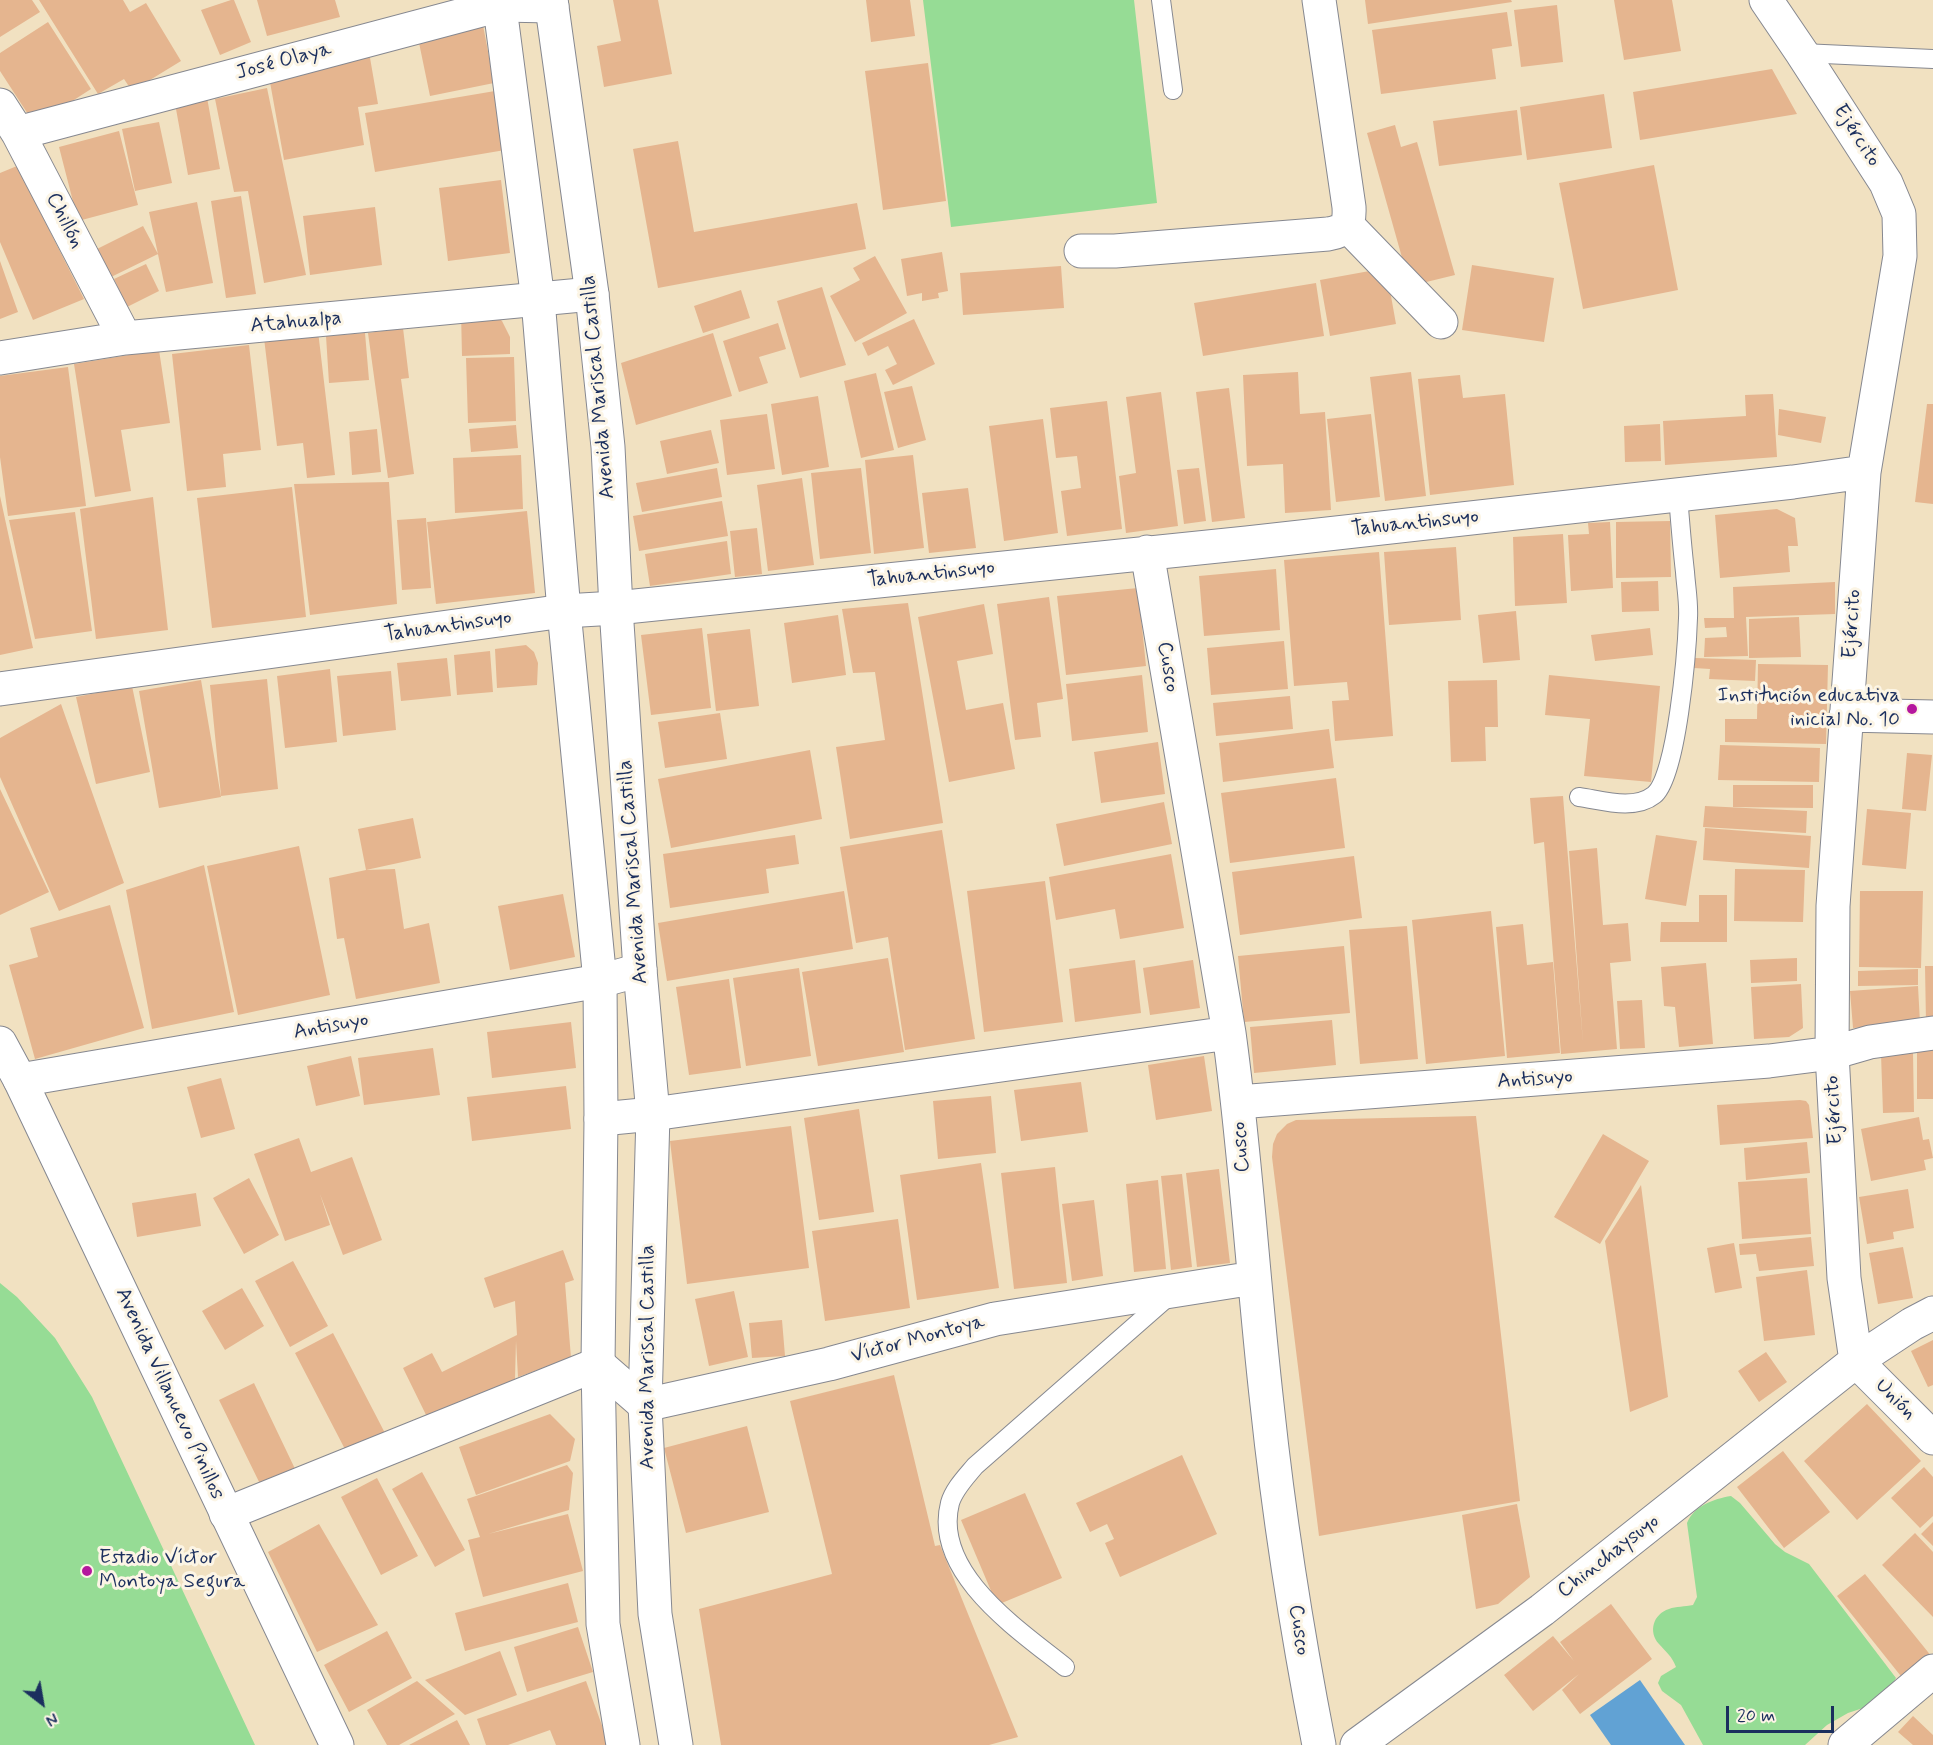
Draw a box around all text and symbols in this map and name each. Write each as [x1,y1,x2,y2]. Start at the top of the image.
street label: José Olaya [234,37,334,87]
street label: Ejército [1827,100,1885,172]
street label: Chillón [39,189,89,253]
street label: Avenida Mariscal Castilla [577,274,621,500]
street label: Atahualpa [249,306,343,340]
street label: Tahuantinsuyo [1350,505,1480,543]
street label: Tahuantinsuyo [866,556,996,594]
street label: Ejército [1838,589,1868,659]
street label: Tahuantinsuyo [383,606,513,648]
street label: Cusco [1150,640,1184,694]
place label: Institución educativa inicial No. 10 [1718,684,1900,734]
marker: Institución educativa inicial No. 10 [1905,702,1919,716]
street label: Avenida Mariscal Castilla [614,759,654,985]
street label: Antisuyo [291,1008,371,1046]
street label: Antisuyo [1496,1065,1574,1095]
street label: Ejército [1821,1075,1849,1145]
street label: Cusco [1227,1121,1257,1173]
street label: Avenida Mariscal Castilla [636,1245,662,1469]
street label: Avenida Villanuevo Pinillos [109,1284,229,1504]
street label: Víctor Montoya [848,1310,988,1370]
street label: Unión [1869,1374,1921,1426]
street label: Chinchaysuyo [1553,1509,1665,1605]
place label: Estadio Víctor Montoya Segura [99,1546,245,1596]
marker: Estadio Víctor Montoya Segura [80,1564,94,1578]
street label: Cusco [1282,1603,1314,1657]
north arrow [12,1673,72,1733]
scale bar [1729,1694,1837,1732]
text: 20 m [1737,1704,1775,1728]
text: N [42,1707,62,1731]

